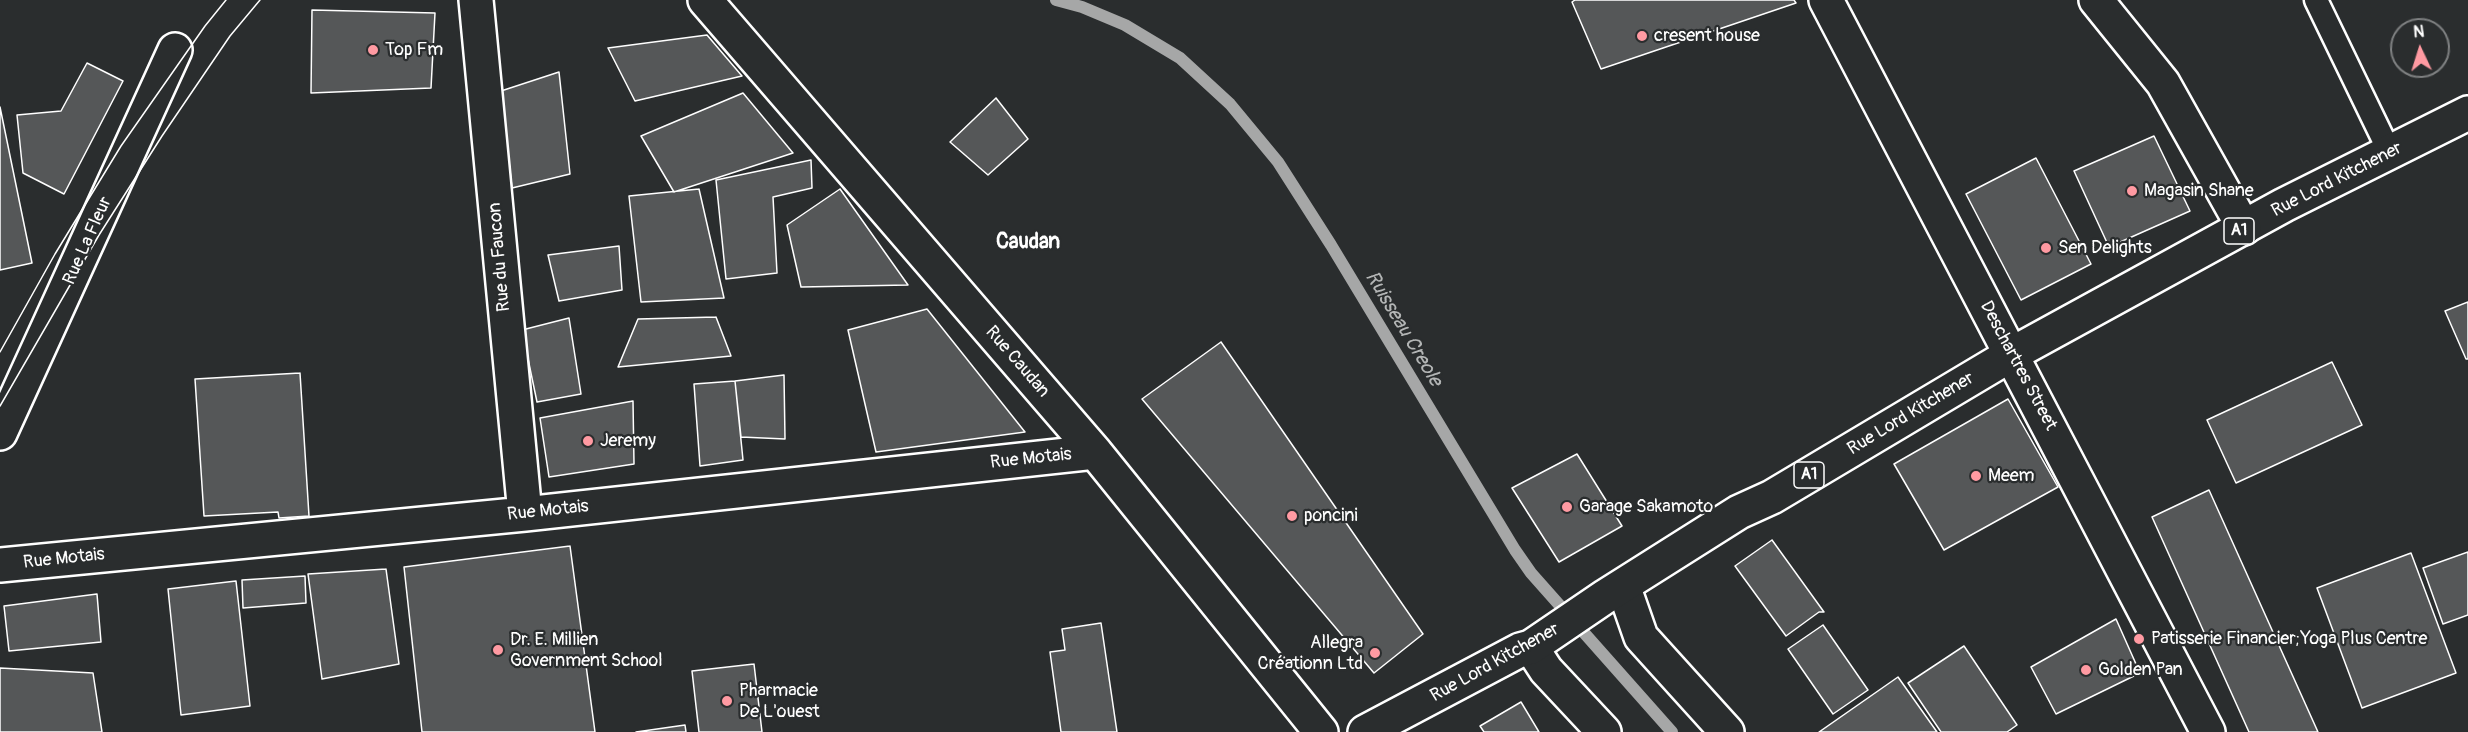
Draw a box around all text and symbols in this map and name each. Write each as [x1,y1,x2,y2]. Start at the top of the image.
north arrow [2390,18,2450,78]
text: N [2413,22,2425,42]
place label: cresent house [1654,25,1760,47]
marker: cresent house [1635,29,1649,43]
place label: Top Fm [385,39,443,61]
marker: Top Fm [366,43,380,57]
street label: Rue Lord Kitchener [2268,138,2406,222]
place label: Magasin Shane [2144,180,2254,202]
marker: Magasin Shane [2125,184,2139,198]
street label: Rue La Fleur [59,194,117,288]
street label: Rue du Faucon [484,201,516,313]
road number: A1 [2224,218,2254,244]
district label: Caudan [996,230,1060,256]
place label: Sen Delights [2058,237,2152,259]
marker: Sen Delights [2039,241,2053,255]
water label: Ruisseau Creole [1359,267,1447,391]
street label: Deschartres Street [1975,298,2061,434]
street label: Rue Caudan [980,322,1054,402]
street label: Rue Lord Kitchener [1844,368,1978,460]
place label: Jeremy [600,430,656,452]
marker: Jeremy [581,434,595,448]
street label: Rue Motais [989,444,1073,474]
road number: A1 [1794,462,1824,488]
place label: Meem [1988,465,2035,487]
marker: Meem [1969,469,1983,483]
street label: Rue Motais [506,496,590,526]
place label: Garage Sakamoto [1579,496,1713,518]
marker: Garage Sakamoto [1560,500,1574,514]
place label: poncini [1304,505,1358,527]
marker: poncini [1285,509,1299,523]
street label: Rue Motais [22,544,106,574]
street label: Rue Lord Kitchener [1427,619,1563,707]
place label: Patisserie Financier;Yoga Plus Centre [2151,628,2427,650]
place label: Dr. E. Millien Government School [510,629,663,672]
place label: Allegra Créationn Ltd [1258,632,1363,674]
marker: Patisserie Financier;Yoga Plus Centre [2132,632,2146,646]
marker: Dr. E. Millien Government School [491,643,505,657]
marker: Allegra Créationn Ltd [1368,646,1382,660]
place label: Golden Pan [2098,659,2183,681]
marker: Golden Pan [2079,663,2093,677]
place label: Pharmacie De L'ouest [739,680,820,722]
marker: Pharmacie De L'ouest [720,694,734,708]

